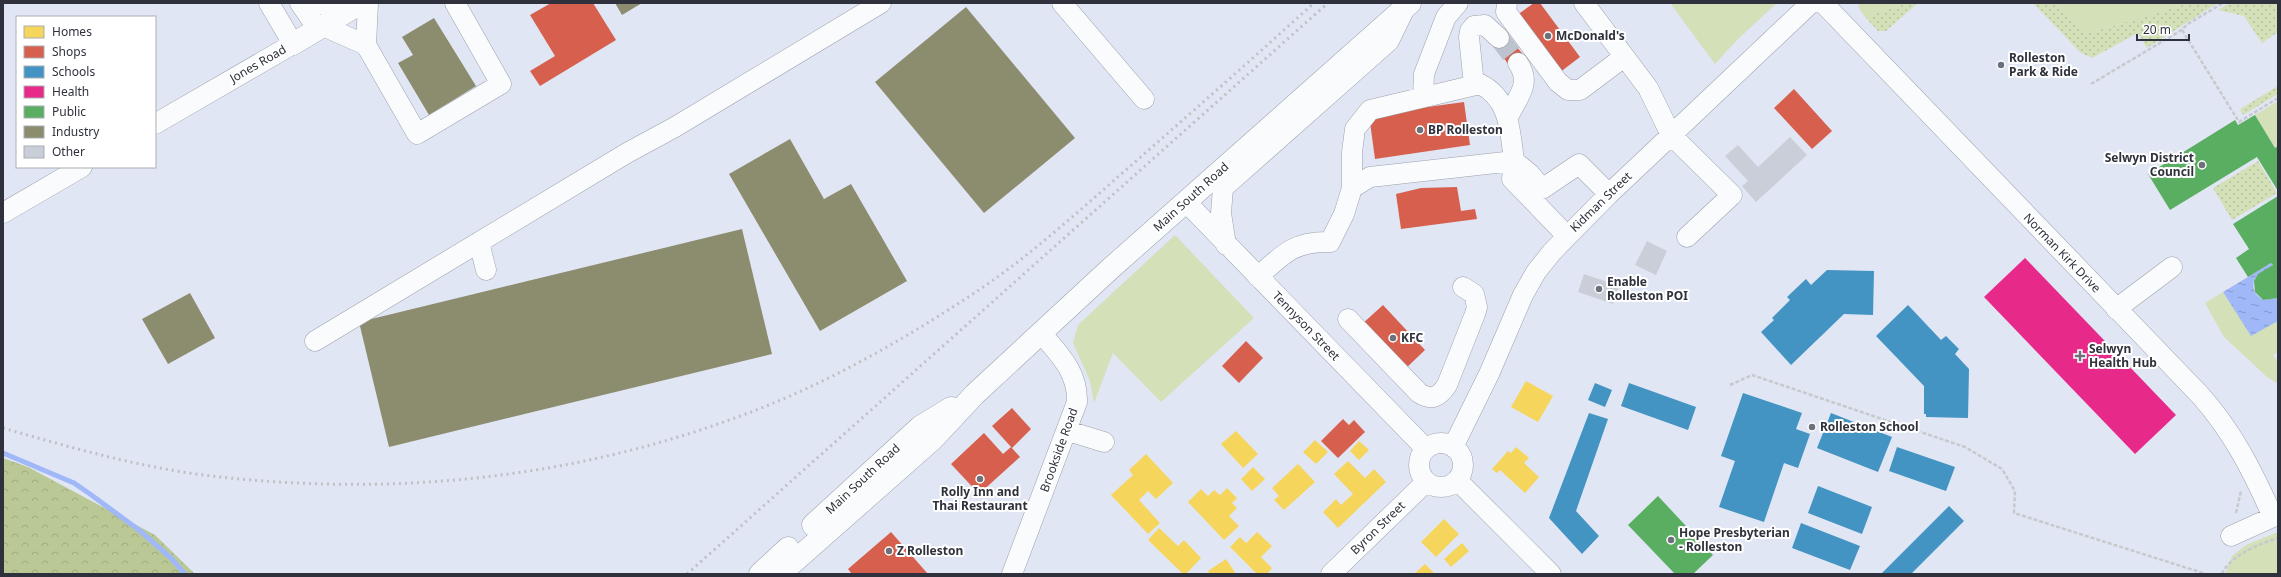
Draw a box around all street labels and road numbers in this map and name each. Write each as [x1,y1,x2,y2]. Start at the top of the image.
street label: Jones Road [226,41,289,87]
street label: Main South Road [1149,158,1232,235]
street label: Kidman Street [1566,167,1636,236]
street label: Norman Kirk Drive [2020,209,2105,296]
street label: Tennyson Street [1269,287,1344,365]
street label: Brookside Road [1035,405,1082,494]
street label: Main South Road [822,440,904,518]
street label: Byron Street [1347,497,1409,558]

